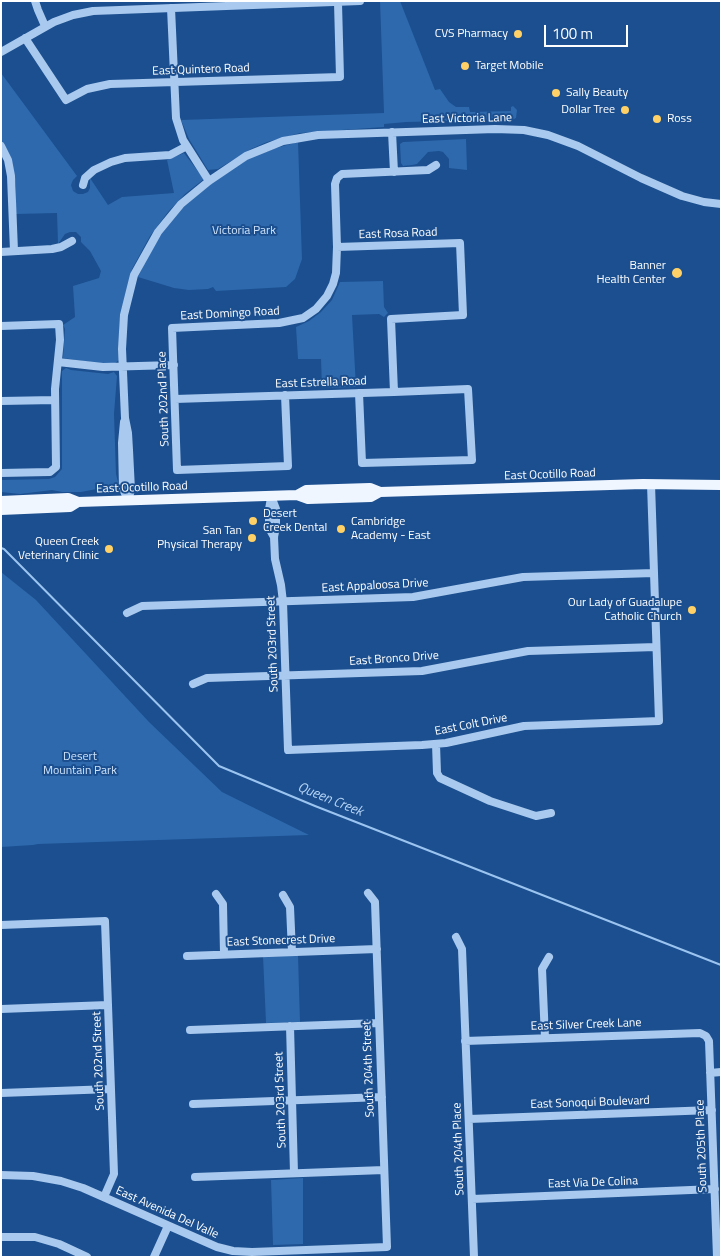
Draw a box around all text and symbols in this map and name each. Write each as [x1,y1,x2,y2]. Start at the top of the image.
scale bar [547,15,631,47]
text: 100 m [552,22,593,45]
place label: CVS Pharmacy [435,27,508,41]
marker: CVS Pharmacy [512,28,524,40]
place label: Target Mobile [475,59,543,73]
marker: Target Mobile [459,60,471,72]
street label: East Quintero Road [152,61,250,79]
place label: Sally Beauty [566,86,628,100]
marker: Sally Beauty [550,87,562,99]
place label: Dollar Tree [561,103,615,117]
marker: Dollar Tree [619,104,631,116]
street label: East Victoria Lane [422,111,512,127]
place label: Ross [667,112,692,126]
marker: Ross [651,113,663,125]
park label: Victoria Park [212,224,276,238]
street label: East Rosa Road [358,225,438,243]
place label: Banner Health Center [597,259,666,287]
marker: Banner Health Center [670,266,684,280]
street label: East Domingo Road [180,304,280,324]
street label: South 202nd Place [155,351,173,447]
street label: East Estrella Road [275,374,367,392]
street label: East Ocotillo Road [504,466,596,484]
street label: East Ocotillo Road [96,479,188,497]
place label: Desert Creek Dental [263,507,327,535]
marker: Desert Creek Dental [247,515,259,527]
place label: Cambridge Academy - East [351,515,430,543]
marker: Cambridge Academy - East [335,523,347,535]
place label: San Tan Physical Therapy [157,524,242,552]
marker: San Tan Physical Therapy [246,532,258,544]
place label: Queen Creek Veterinary Clinic [18,535,99,563]
marker: Queen Creek Veterinary Clinic [103,543,115,555]
street label: East Appaloosa Drive [321,576,429,596]
street label: South 203rd Street [264,595,282,693]
place label: Our Lady of Guadalupe Catholic Church [568,596,682,624]
marker: Our Lady of Guadalupe Catholic Church [686,604,698,616]
street label: East Bronco Drive [349,649,439,669]
street label: East Colt Drive [433,711,509,739]
park label: Desert Mountain Park [43,750,117,778]
water label: Queen Creek [295,779,365,821]
street label: East Stonecrest Drive [227,932,335,950]
street label: South 202nd Street [90,1011,108,1111]
street label: East Silver Creek Lane [530,1016,642,1034]
street label: South 204th Street [360,1020,378,1118]
street label: South 203rd Street [272,1051,290,1149]
street label: East Sonoqui Boulevard [530,1094,650,1112]
street label: South 205th Place [693,1099,711,1193]
street label: South 204th Place [450,1102,468,1196]
street label: East Via De Colina [548,1174,638,1192]
street label: East Avenida Del Valle [113,1184,221,1242]

